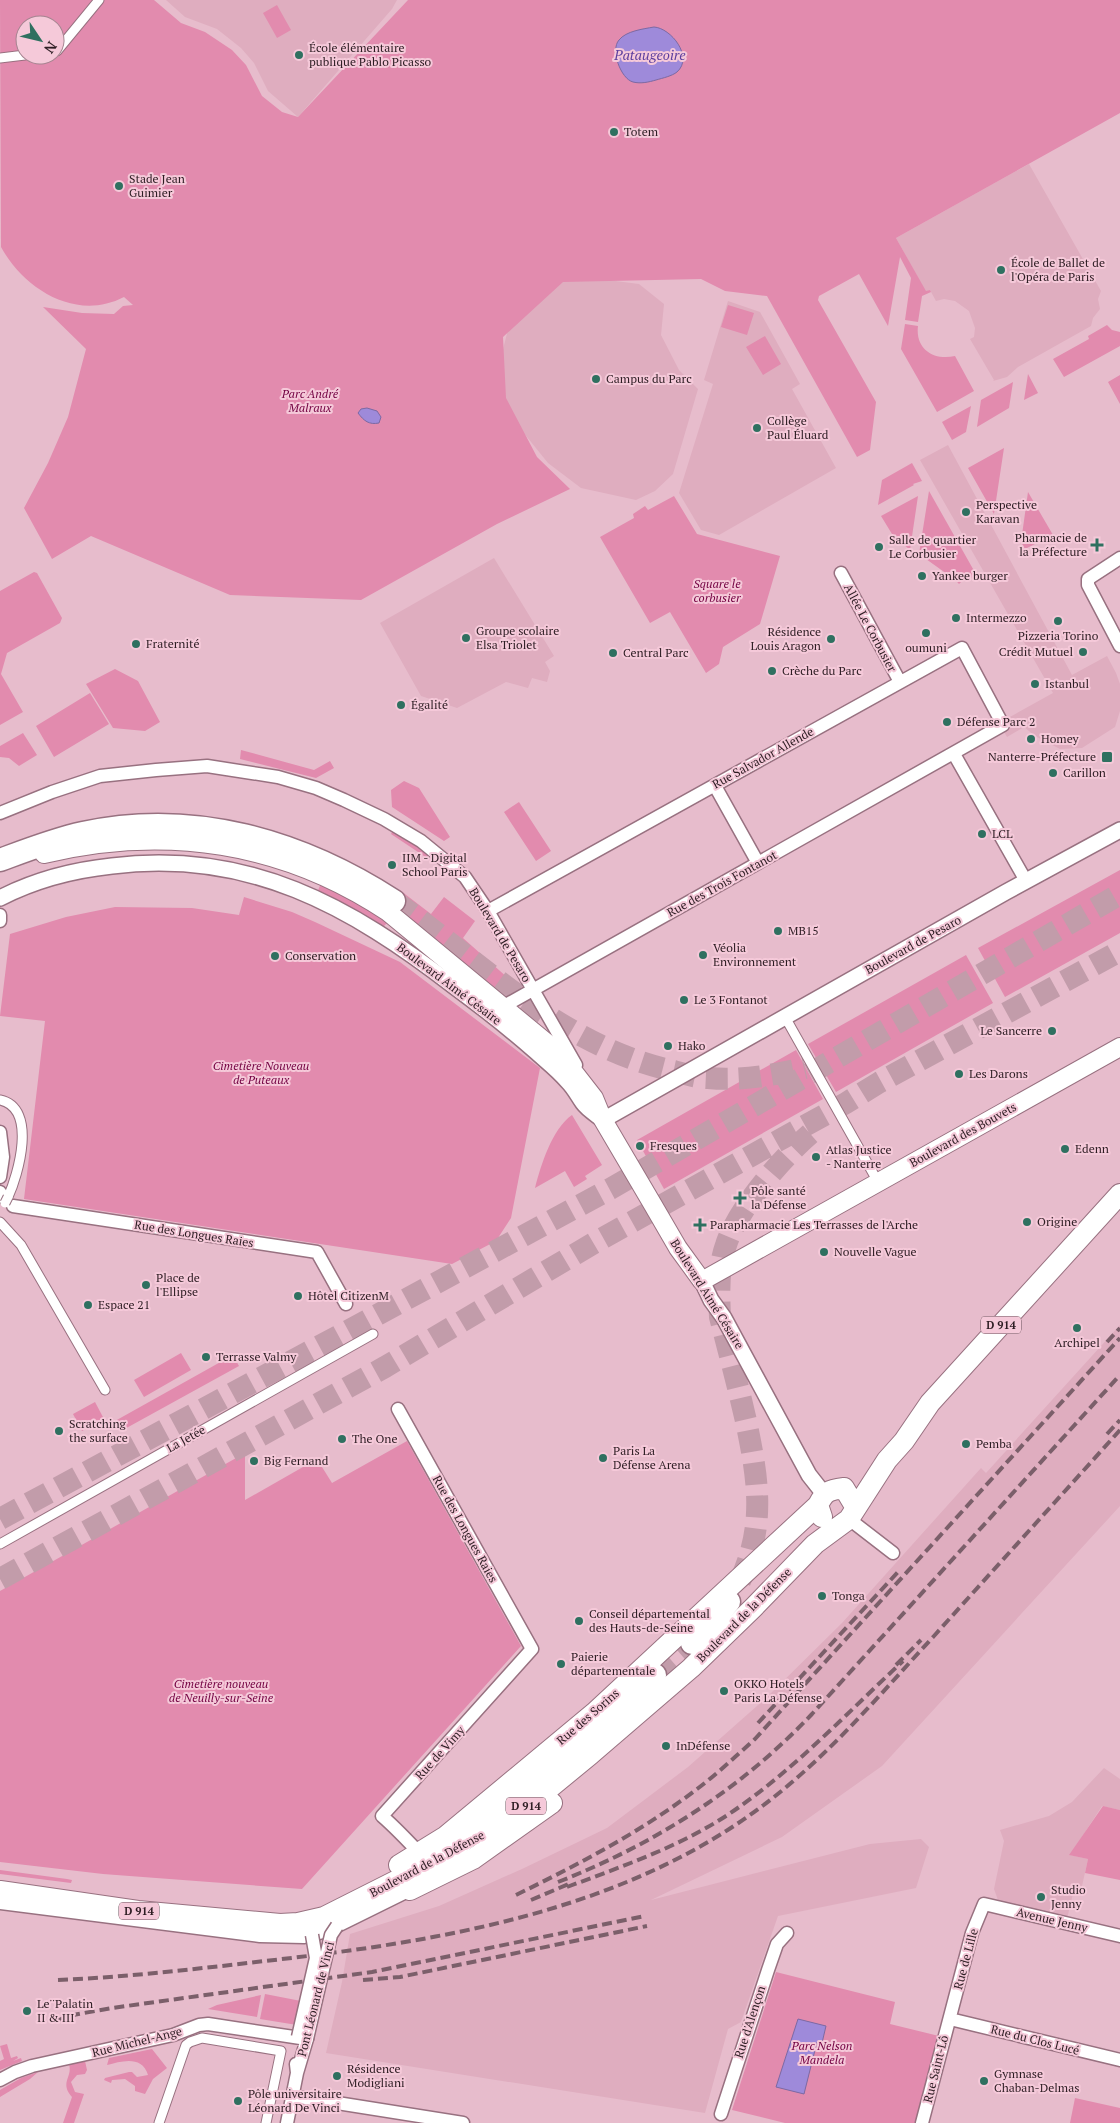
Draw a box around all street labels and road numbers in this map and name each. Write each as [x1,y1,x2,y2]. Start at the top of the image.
street label: Allée Le Corbusier [841,581,900,675]
street label: Rue Salvador Allende [709,723,816,792]
street label: Rue des Trois Fontanot [664,847,780,920]
street label: Boulevard de Pesaro [466,885,535,985]
street label: Boulevard de Pesaro [862,912,964,977]
street label: Boulevard Aimé Césaire [394,940,504,1028]
street label: Boulevard des Bouvets [907,1099,1019,1170]
street label: Rue des Longues Raies [133,1217,255,1250]
street label: Boulevard Aimé Césaire [668,1236,747,1351]
road number: D 914 [981,1316,1021,1334]
street label: La Jetée [164,1422,208,1455]
street label: Rue des Longues Raies [430,1472,501,1585]
street label: Boulevard de la Défense [693,1564,794,1665]
street label: Rue des Sorins [553,1685,622,1748]
street label: Rue de Vimy [412,1722,468,1783]
road number: D 914 [506,1798,546,1814]
street label: Boulevard de la Défense [367,1827,487,1900]
road number: D 914 [119,1902,159,1920]
street label: Avenue Jenny [1015,1904,1090,1935]
street label: Rue de Lille [950,1927,981,1991]
street label: Pont Léonard de Vinci [294,1939,337,2058]
street label: Rue d'Alençon [731,1984,768,2060]
street label: Rue du Clos Lucé [989,2021,1081,2058]
street label: Rue Michel-Ange [90,2023,183,2060]
street label: Rue Saint-Lô [920,2033,951,2104]

